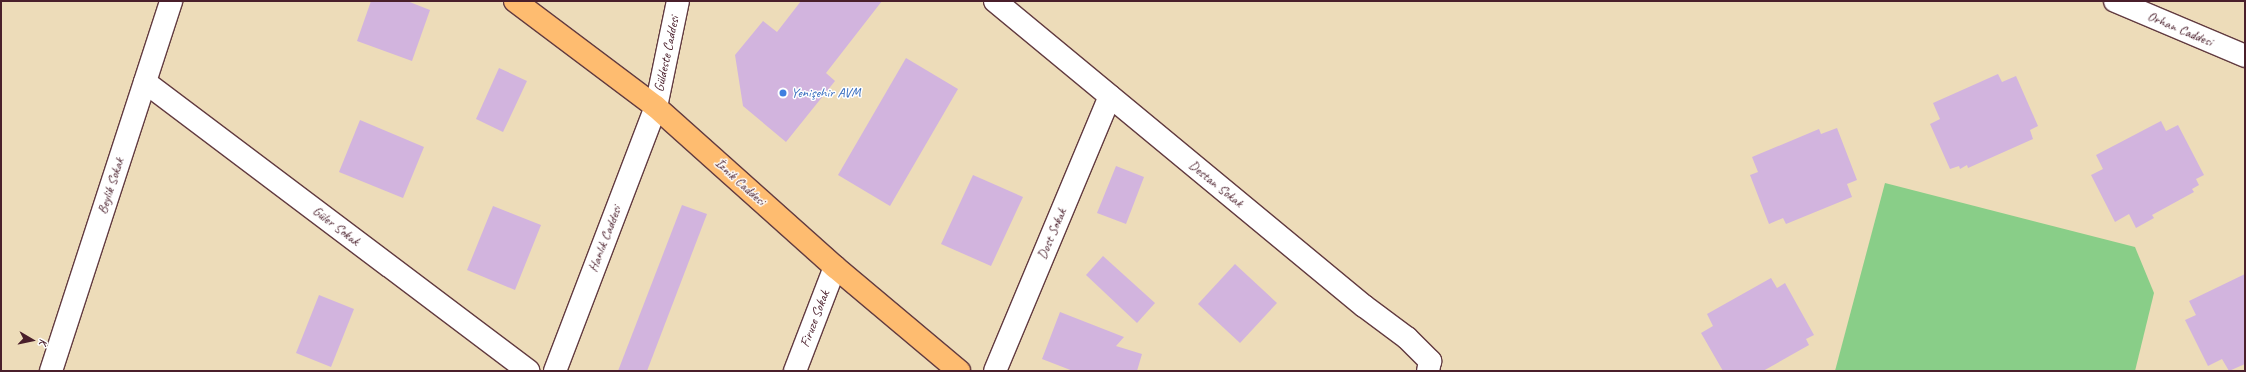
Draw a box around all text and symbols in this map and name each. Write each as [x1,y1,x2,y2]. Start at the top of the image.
street label: Orhan Caddesi [2145,8,2215,50]
street label: Güldeste Caddesi [651,14,683,94]
place label: Yenişehir AVM [791,85,861,101]
marker: Yenişehir AVM [778,88,788,98]
street label: İznik Caddesi [711,155,769,209]
street label: Beylik Sokak [94,156,128,216]
street label: Destan Sokak [1185,157,1247,211]
street label: Güler Sokak [309,203,363,249]
street label: Hanlık Caddesi [585,204,625,274]
street label: Dost Sokak [1034,206,1070,262]
street label: Firuze Sokak [797,288,833,350]
north arrow [12,320,52,360]
text: K [37,338,51,346]

